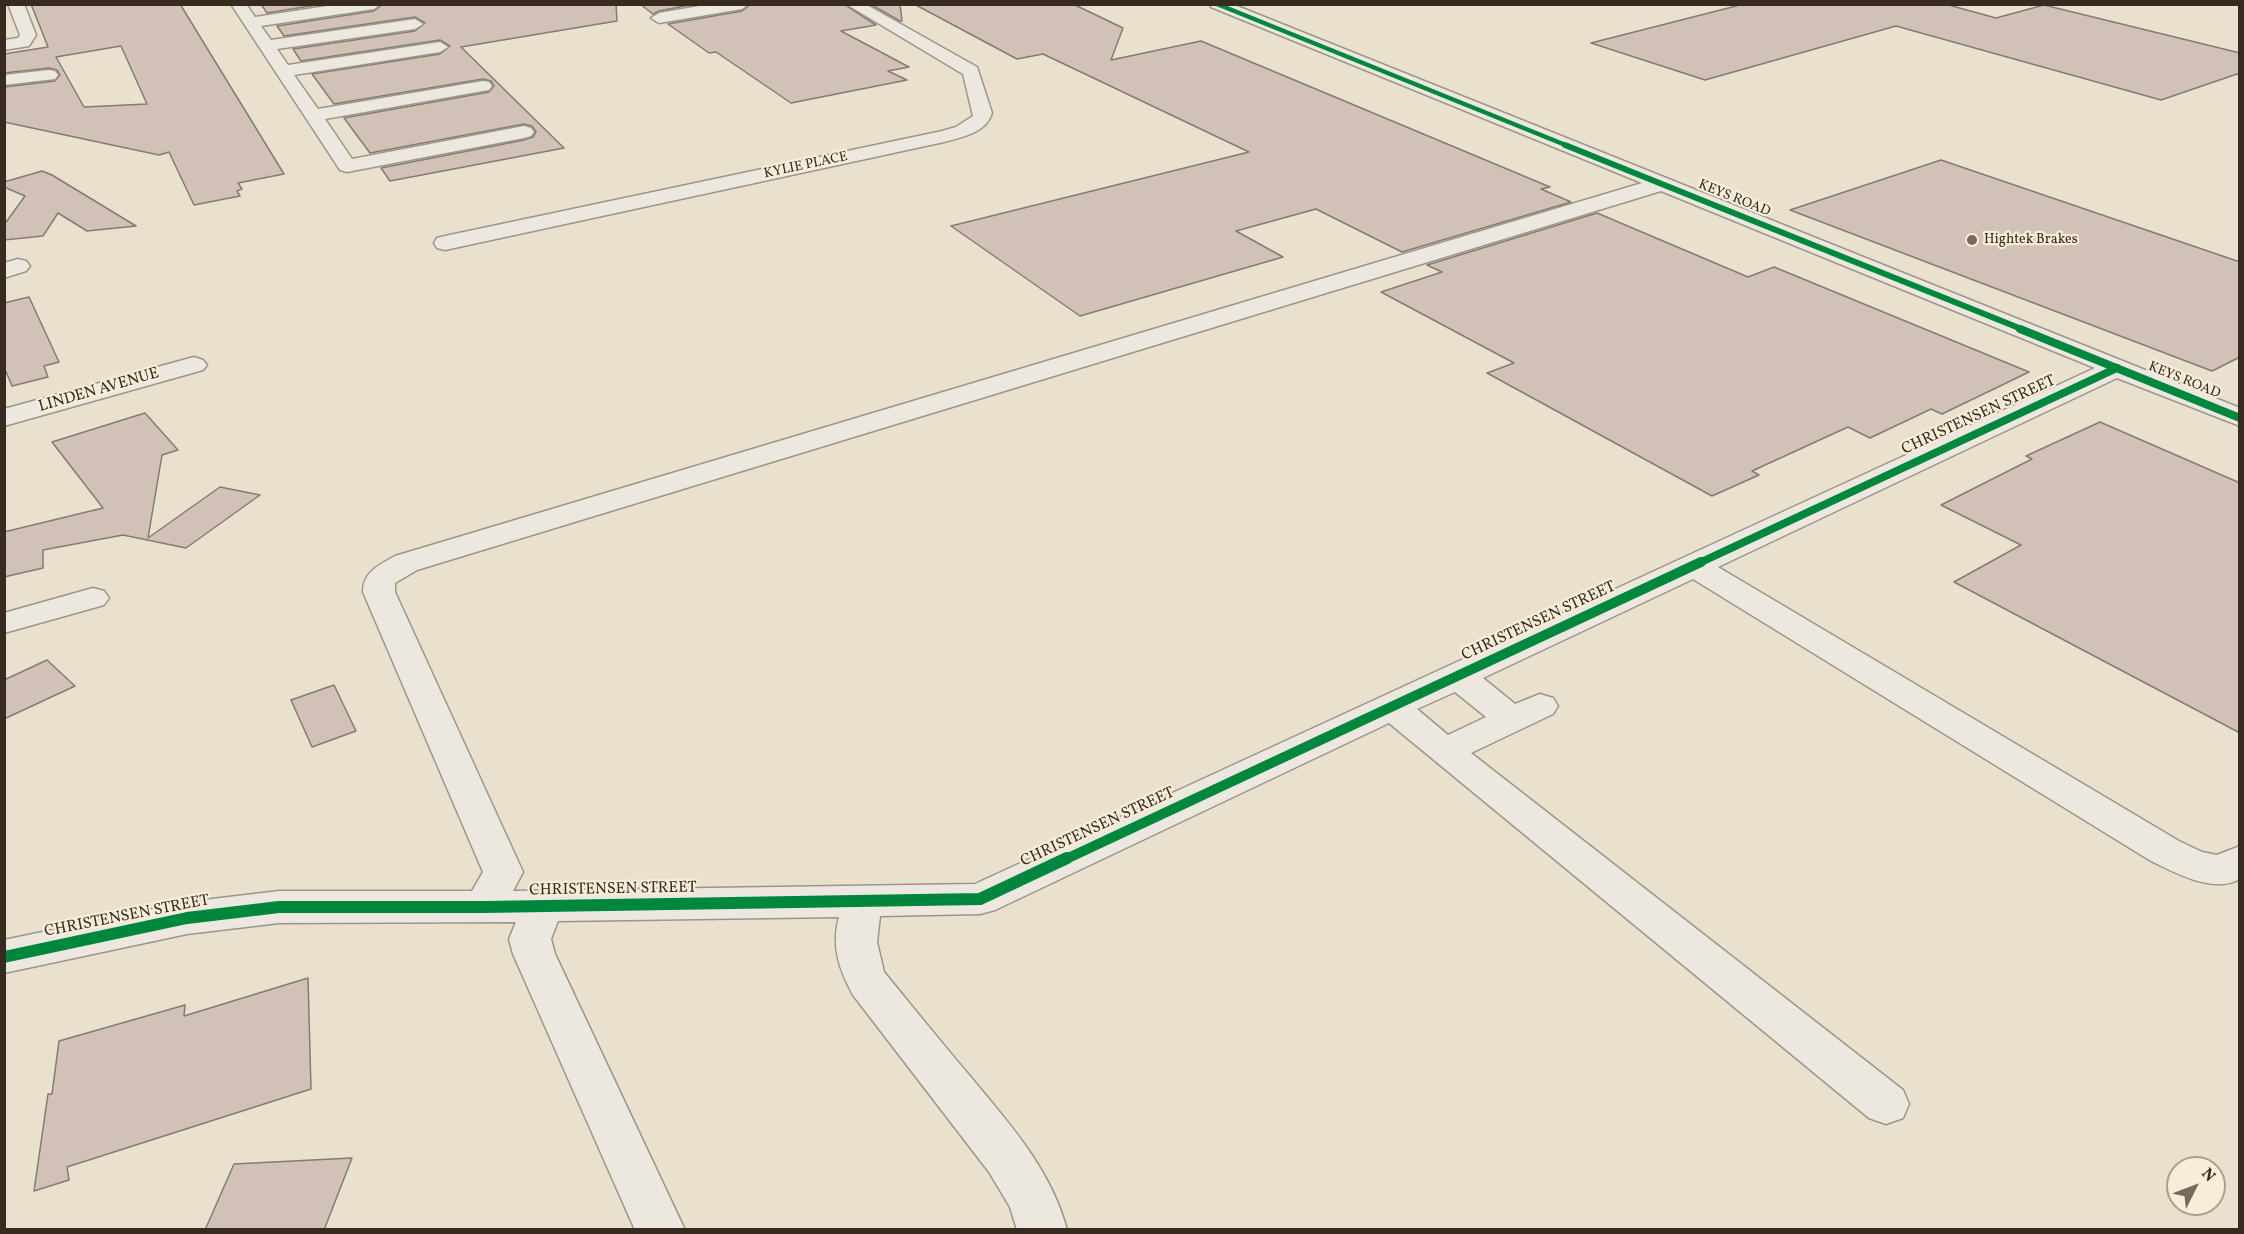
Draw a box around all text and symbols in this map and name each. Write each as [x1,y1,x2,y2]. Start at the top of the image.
street label: KYLIE PLACE [762,149,850,183]
street label: KEYS ROAD [1695,177,1773,221]
place label: Hightek Brakes [1984,232,2078,248]
marker: Hightek Brakes [1965,233,1979,247]
street label: KEYS ROAD [2145,359,2223,403]
street label: LINDEN AVENUE [36,365,162,417]
street label: CHRISTENSEN STREET [1899,372,2059,460]
street label: CHRISTENSEN STREET [1459,578,1619,666]
street label: CHRISTENSEN STREET [1018,784,1178,872]
street label: CHRISTENSEN STREET [529,879,697,901]
street label: CHRISTENSEN STREET [43,892,211,942]
north arrow [2166,1156,2226,1216]
text: N [2196,1164,2220,1187]

